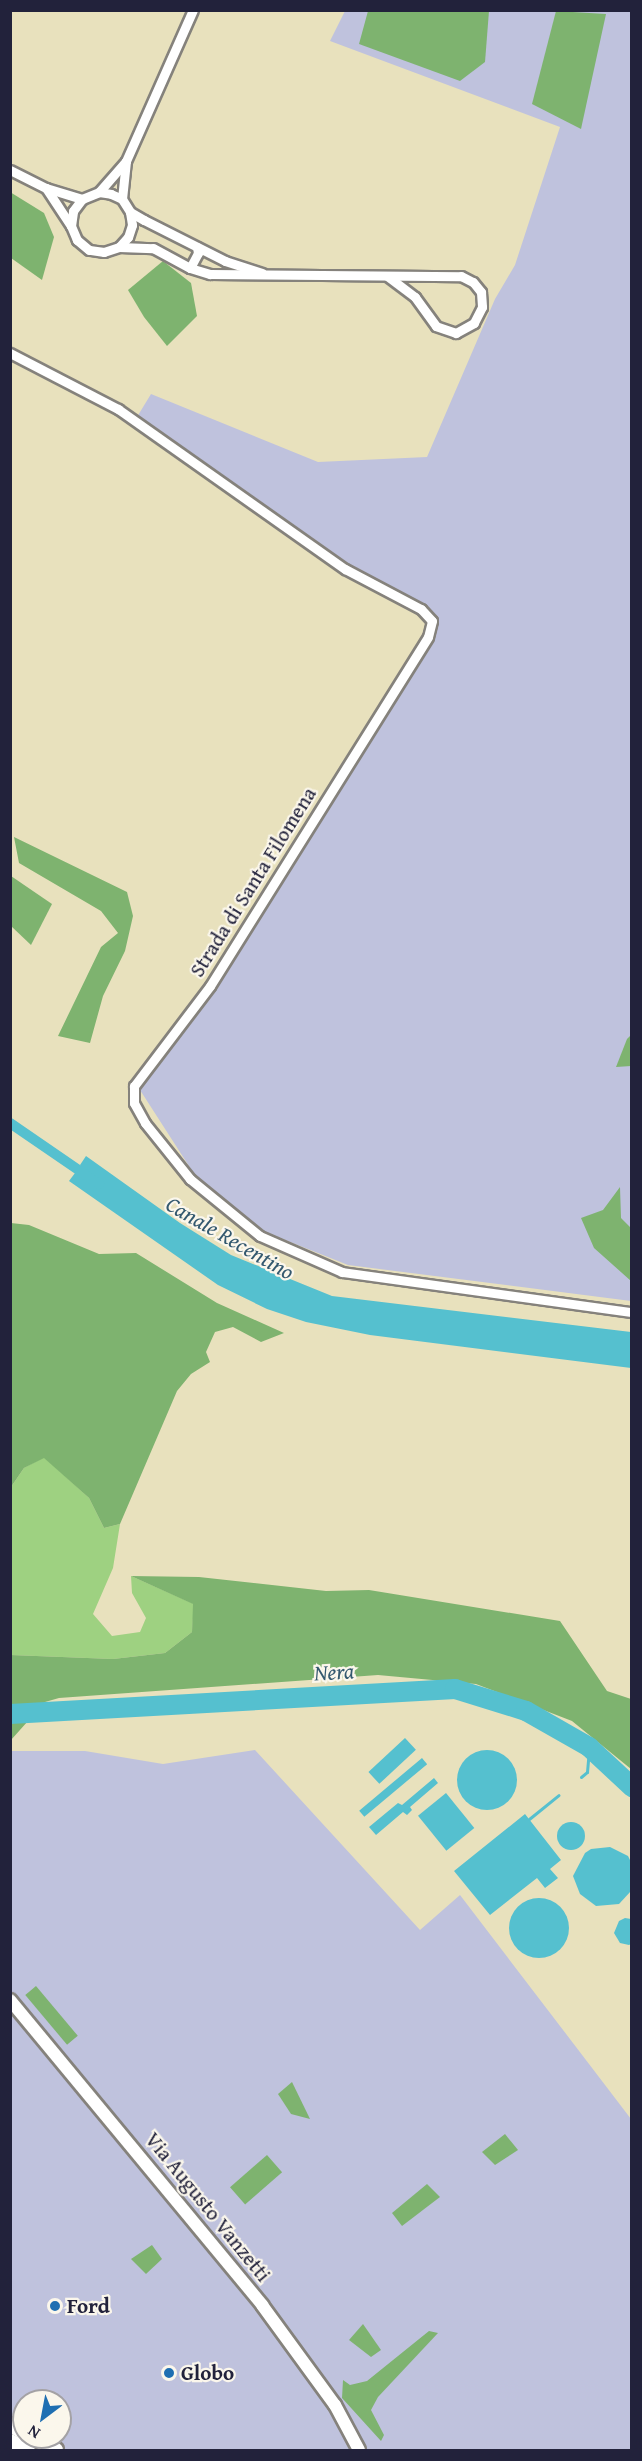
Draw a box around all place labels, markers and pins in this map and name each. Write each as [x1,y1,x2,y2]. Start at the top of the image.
place label: Ford [67,2293,110,2319]
marker: Ford [48,2299,62,2313]
place label: Globo [181,2360,234,2386]
marker: Globo [162,2366,176,2380]

